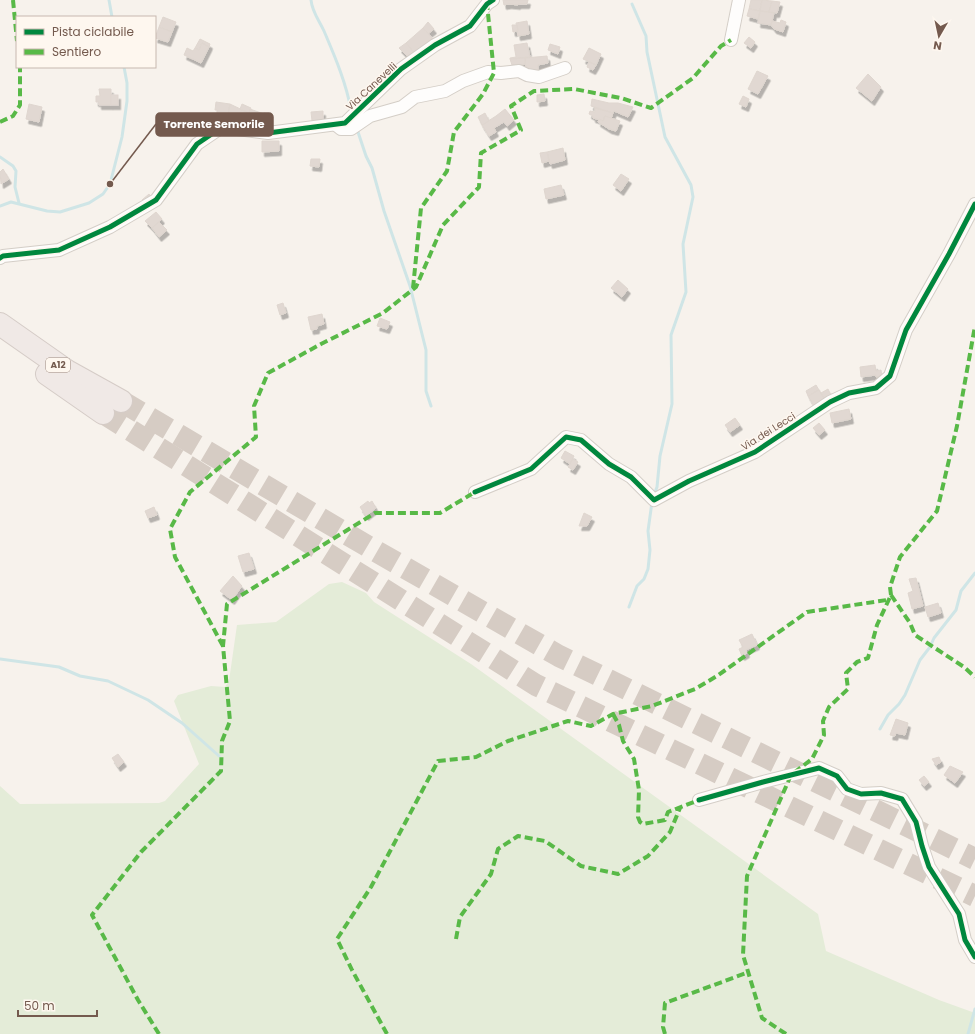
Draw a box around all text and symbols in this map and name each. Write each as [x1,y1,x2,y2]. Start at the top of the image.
legend [16,16,156,68]
north arrow [919,16,959,56]
text: Pista ciclabile [52,23,134,40]
text: N [932,37,943,54]
text: Sentiero [52,43,101,60]
street label: Via Canevelli [342,59,400,114]
callout: Torrente Semorile [156,113,273,136]
text: Torrente Semorile [164,116,265,132]
road number: A12 [46,358,70,372]
street label: Via dei Lecci [738,409,798,454]
scale bar [18,992,97,1018]
text: 50 m [24,997,55,1014]

